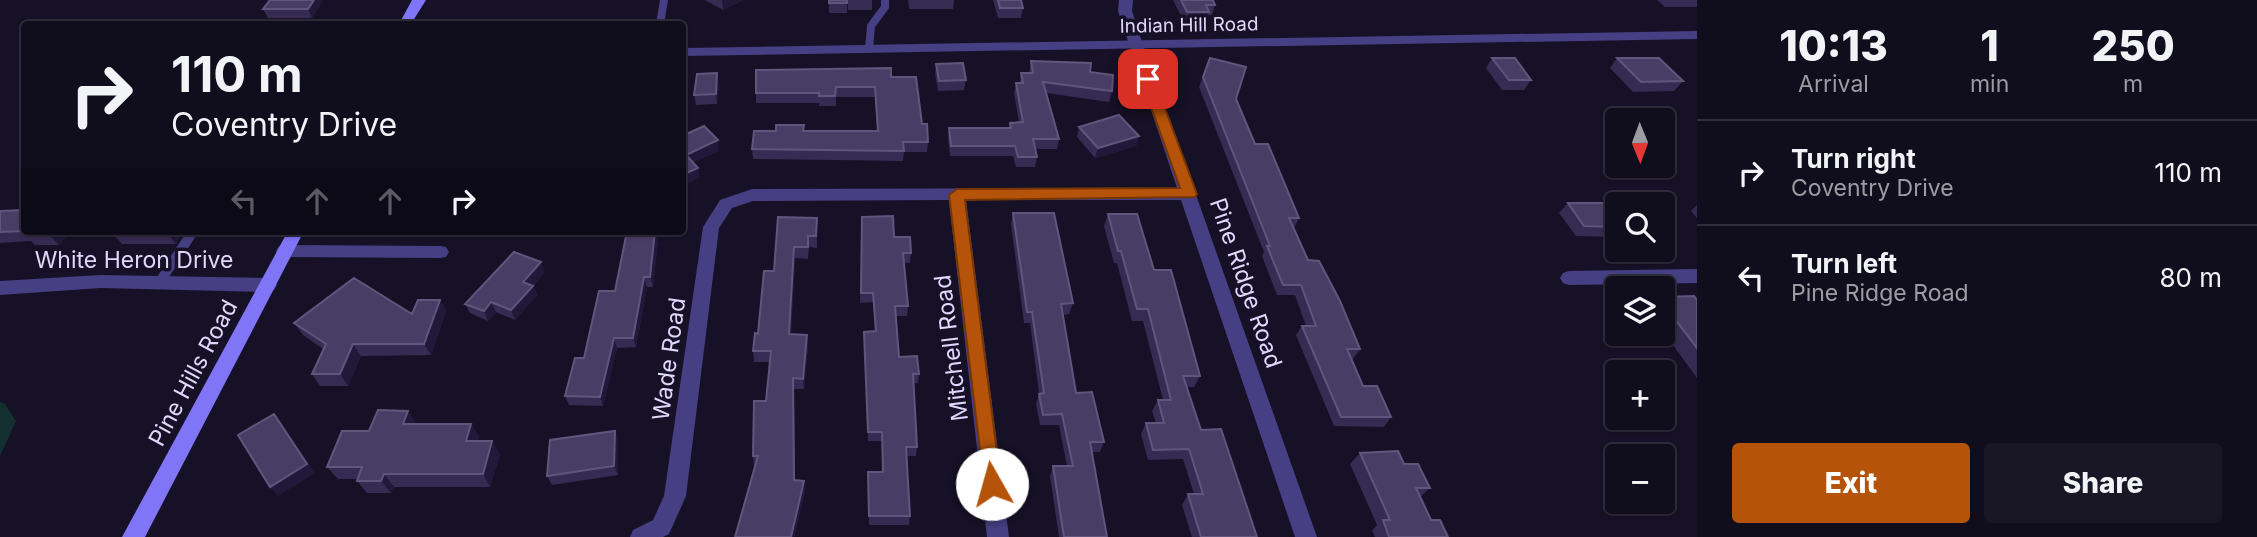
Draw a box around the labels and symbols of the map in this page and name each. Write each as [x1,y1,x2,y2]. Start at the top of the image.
street label: Indian Hill Road [1119,12,1259,38]
pin [1118,49,1178,109]
north arrow [1605,108,1675,178]
street label: Pine Ridge Road [1204,194,1288,372]
street label: White Heron Drive [35,246,233,274]
street label: Mitchell Road [928,273,974,423]
street label: Pine Hills Road [143,295,243,451]
street label: Wade Road [647,296,691,422]
position arrow [955,447,1029,521]

